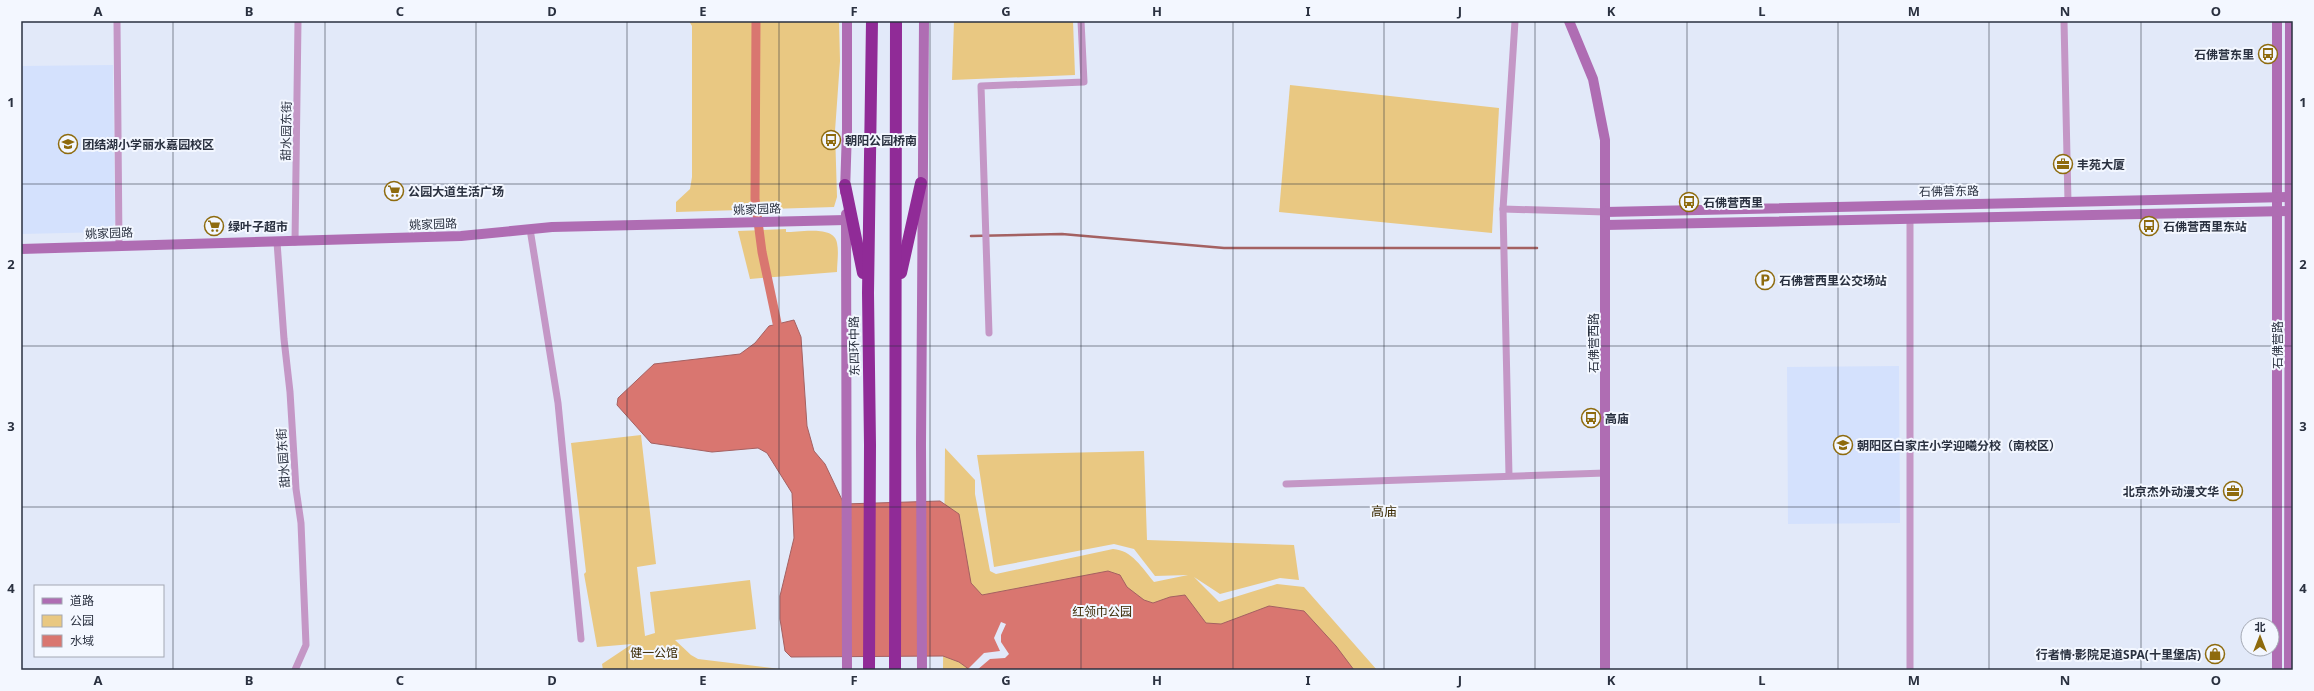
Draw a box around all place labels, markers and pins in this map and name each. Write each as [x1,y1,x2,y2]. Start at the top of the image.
bus stop icon: 石佛营东里 [2257,43,2279,65]
place label: 石佛营东里 [2194,46,2254,63]
bus stop icon: 朝阳公园桥南 [820,129,842,151]
place label: 朝阳公园桥南 [845,132,917,149]
school or university icon: 团结湖小学丽水嘉园校区 [57,133,79,155]
place label: 团结湖小学丽水嘉园校区 [82,136,214,153]
office icon: 丰苑大厦 [2052,153,2074,175]
place label: 丰苑大厦 [2077,156,2125,173]
supermarket icon: 公园大道生活广场 [383,180,405,202]
place label: 公园大道生活广场 [408,183,504,200]
bus stop icon: 石佛营西里 [1678,191,1700,213]
place label: 石佛营西里 [1703,194,1763,211]
supermarket icon: 绿叶子超市 [203,215,225,237]
bus stop icon: 石佛营西里东站 [2138,215,2160,237]
place label: 绿叶子超市 [228,218,288,235]
place label: 石佛营西里东站 [2163,218,2247,235]
parking icon: 石佛营西里公交场站 [1754,269,1776,291]
place label: 石佛营西里公交场站 [1779,272,1887,289]
bus stop icon: 高庙 [1580,407,1602,429]
place label: 高庙 [1605,410,1629,427]
school or university icon: 朝阳区白家庄小学迎曦分校（南校区） [1832,434,1854,456]
place label: 朝阳区白家庄小学迎曦分校（南校区） [1857,437,2061,454]
office icon: 北京杰外动漫文华 [2222,480,2244,502]
place label: 北京杰外动漫文华 [2123,483,2219,500]
shop icon: 行者情·影院足道SPA(十里堡店) [2204,643,2226,665]
place label: 行者情·影院足道SPA(十里堡店) [2036,646,2201,663]

